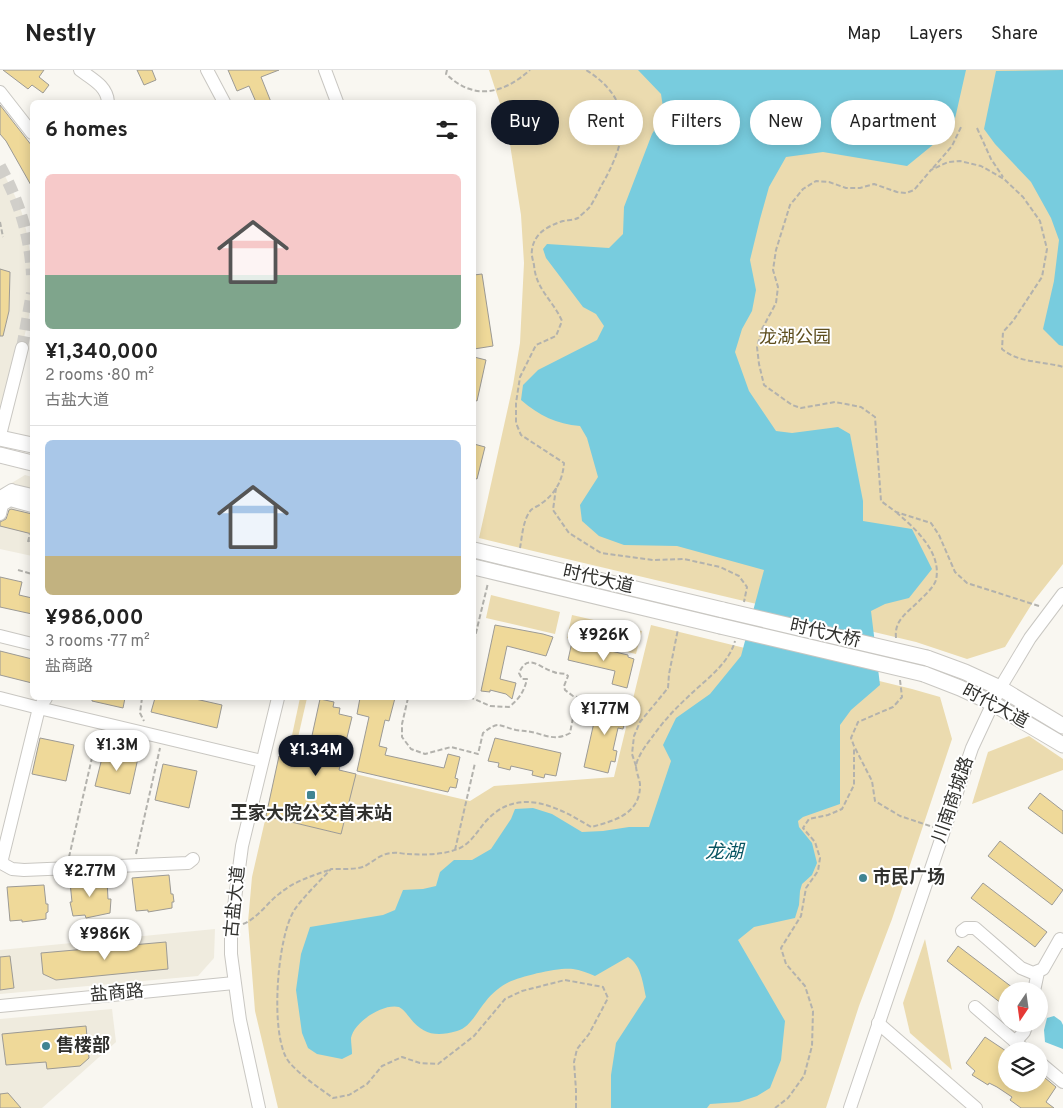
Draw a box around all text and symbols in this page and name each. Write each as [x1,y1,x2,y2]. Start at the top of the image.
text: Nestly [25,20,96,50]
text: Map [847,23,881,46]
text: Layers [909,23,963,46]
text: Share [991,23,1038,46]
chip: Buy [491,100,559,145]
chip: Rent [569,100,643,145]
chip: Filters [653,100,740,145]
chip: New [750,100,821,145]
chip: Apartment [831,100,955,145]
icon: filters [433,116,461,144]
text: 6 homes [45,117,128,144]
icon: home [208,207,298,297]
park label: 龙湖公园 [759,327,831,350]
text: ¥1,340,000 [45,339,158,366]
text: 2 rooms · 80 m² [45,366,154,386]
text: 古盐大道 [45,391,109,411]
icon: home [208,472,298,562]
street label: 时代大道 [560,561,636,599]
text: ¥986,000 [45,605,144,632]
street label: 时代大桥 [787,615,863,653]
pin: ¥926K [569,620,639,662]
text: ¥926K [579,626,629,646]
text: 3 rooms · 77 m² [45,632,150,652]
text: 盐商路 [45,657,93,677]
street label: 时代大道 [958,680,1032,734]
pin: ¥1.77M [564,694,646,736]
text: ¥1.77M [581,700,629,720]
pin: ¥1.3M [82,730,152,772]
pin: ¥1.34M [275,734,357,777]
text: ¥1.3M [96,736,138,756]
text: ¥1.34M [290,741,342,761]
street label: 川南商城路 [928,754,980,846]
marker: 王家大院公交首末站 [305,789,317,801]
place label: 王家大院公交首末站 [230,803,392,826]
water label: 龙湖 [705,841,746,865]
pin: ¥2.77M [49,856,131,898]
text: ¥2.77M [64,862,116,882]
street label: 古盐大道 [221,865,251,939]
place label: 市民广场 [873,867,945,890]
marker: 市民广场 [857,872,869,884]
pin: ¥986K [70,918,140,961]
text: ¥986K [80,925,130,945]
street label: 盐商路 [89,980,145,1008]
north arrow [998,982,1048,1032]
map controls [998,982,1048,1092]
place label: 售楼部 [56,1035,110,1058]
marker: 售楼部 [40,1040,52,1052]
button: layers [998,1042,1048,1092]

